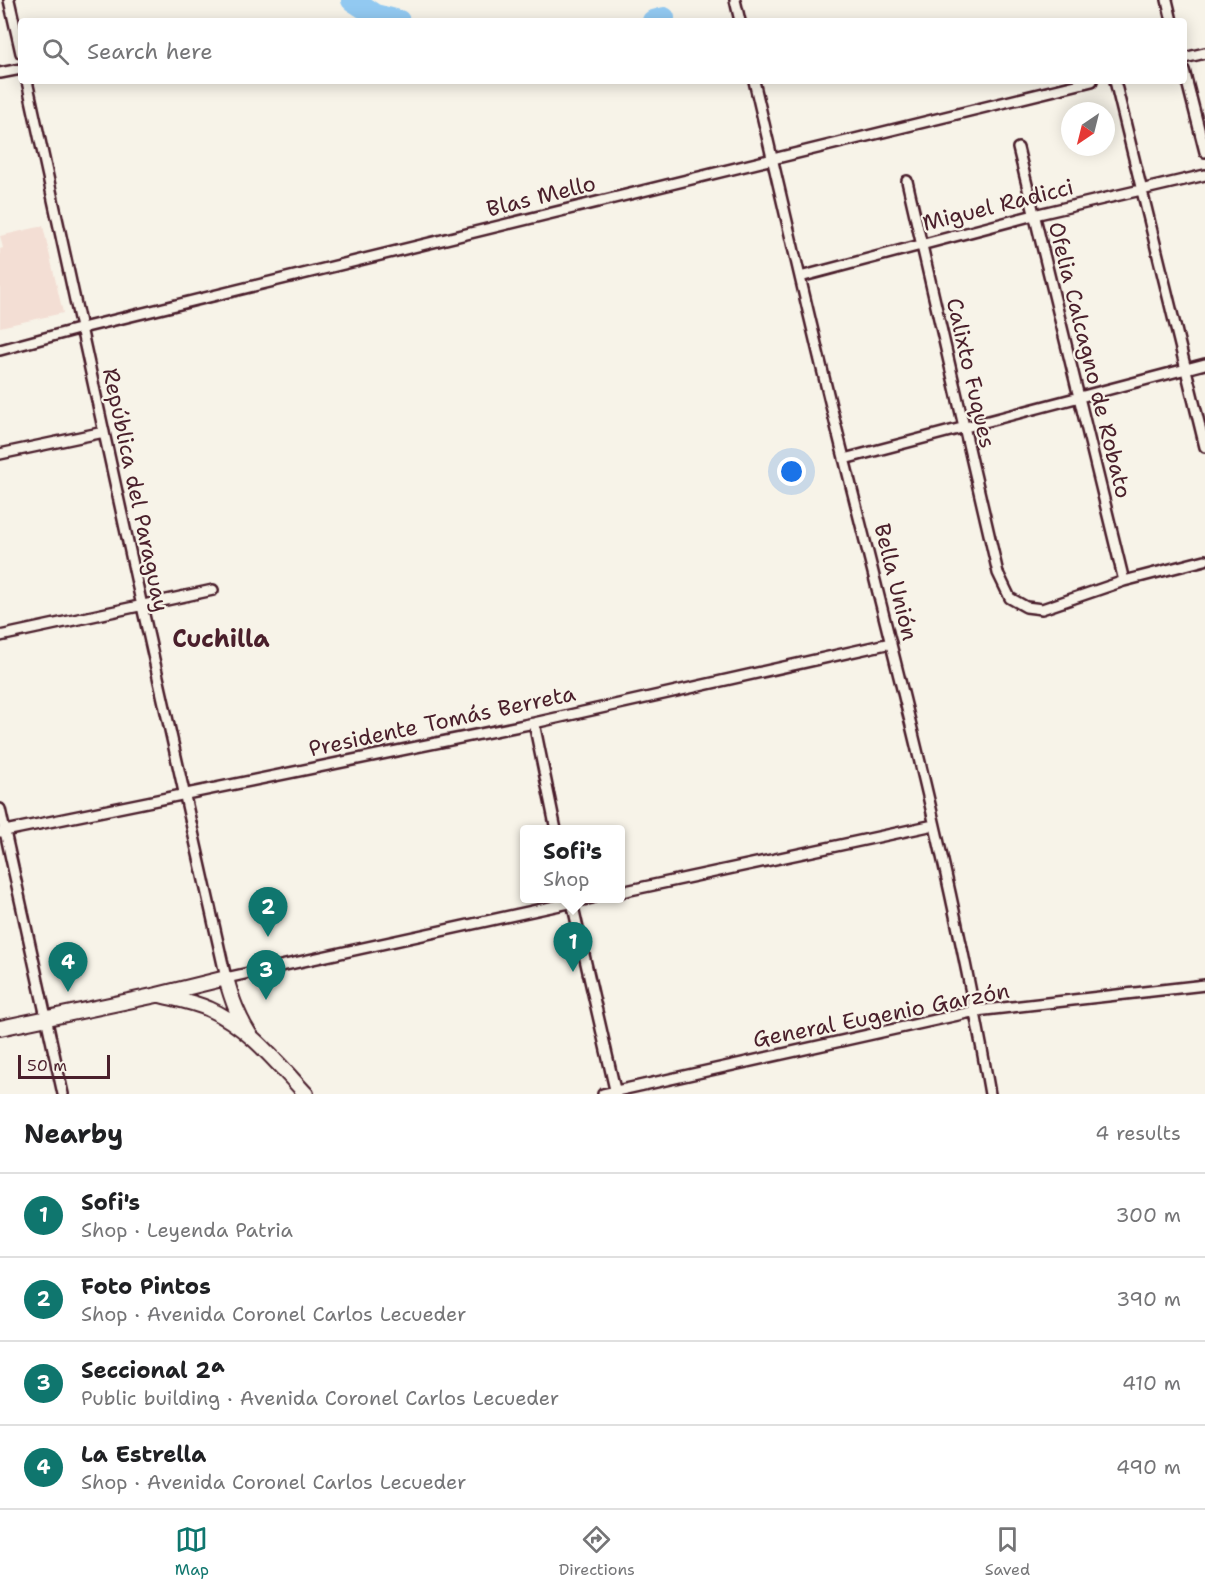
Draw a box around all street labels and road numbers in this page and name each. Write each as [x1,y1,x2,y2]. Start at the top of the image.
street label: Blas Mello [483,168,599,224]
street label: Miguel Radicci [919,172,1077,238]
street label: Ofelia Calcagno de Robato [1042,219,1138,501]
street label: Calixto Fuques [940,295,1002,451]
street label: República del Paraguay [96,365,176,615]
street label: Bella Unión [867,520,925,644]
street label: Presidente Tomás Berreta [306,678,578,763]
street label: General Eugenio Garzón [750,976,1012,1054]

